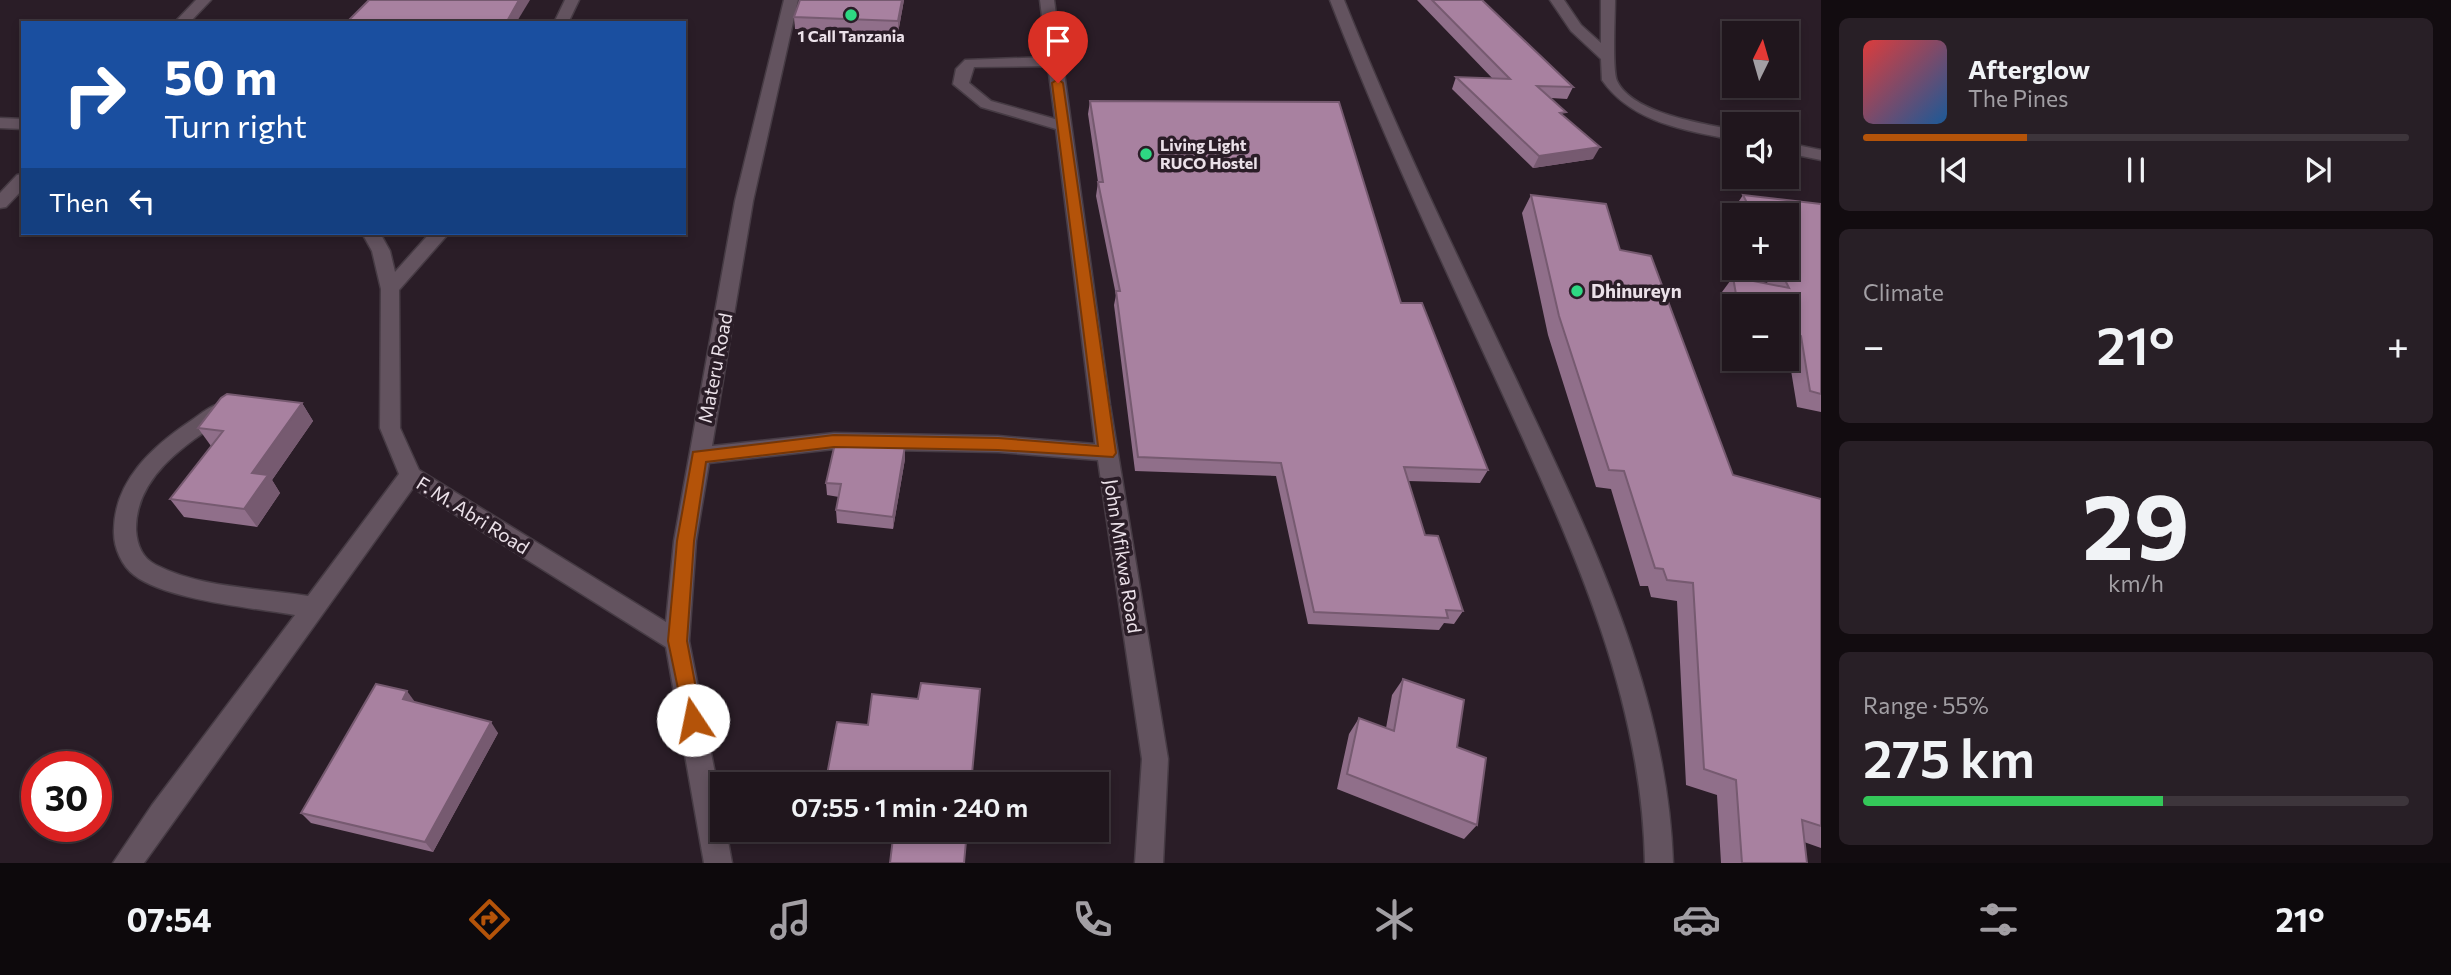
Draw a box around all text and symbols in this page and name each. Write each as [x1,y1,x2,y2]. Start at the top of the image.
marker: 1 Call Tanzania [843,7,859,23]
pin [1028,11,1088,83]
north arrow [1722,21,1799,98]
map controls [1722,21,1799,371]
icon: arrive [1039,22,1077,60]
place label: 1 Call Tanzania [797,26,905,45]
text: 50 m [164,45,277,105]
icon: right [49,49,140,140]
text: Afterglow [1968,53,2090,84]
text: The Pines [1968,84,2069,112]
text: Turn right [164,105,307,145]
button: sound [1722,112,1799,189]
place label: Living Light RUCO Hostel [1160,135,1258,172]
marker: Living Light RUCO Hostel [1138,146,1154,162]
icon: previous [1935,151,1973,189]
icon: pause [2117,151,2155,189]
icon: next [2299,151,2337,189]
icon: left [123,182,161,220]
text: Then [49,186,109,217]
button: + [1722,203,1799,280]
text: Climate [1863,278,1944,306]
place label: Dhinureyn [1591,279,1682,302]
marker: Dhinureyn [1569,283,1585,299]
button: − [1722,294,1799,371]
street label: Materu Road [693,311,736,425]
text: 21° [2096,312,2175,376]
text: − [1863,321,1885,368]
text: + [2387,321,2409,368]
text: 29 [2082,467,2190,579]
street label: F. M. Abri Road [413,471,534,558]
street label: John Mfikwa Road [1100,477,1147,635]
text: km/h [2108,569,2164,597]
position arrow [656,683,730,757]
text: Range · 55% [1863,691,1989,719]
text: 275 km [1863,725,2035,789]
speed limit sign: 30 [21,751,112,842]
text: 07:55 · 1 min · 240 m [791,791,1028,822]
icon: directions [465,895,514,944]
icon: music [766,895,815,944]
icon: phone [1068,895,1117,944]
icon: climate [1370,895,1419,944]
icon: car [1672,895,1721,944]
icon: filters [1974,895,2023,944]
text: 07:54 [126,899,212,939]
text: 21° [2276,899,2325,939]

